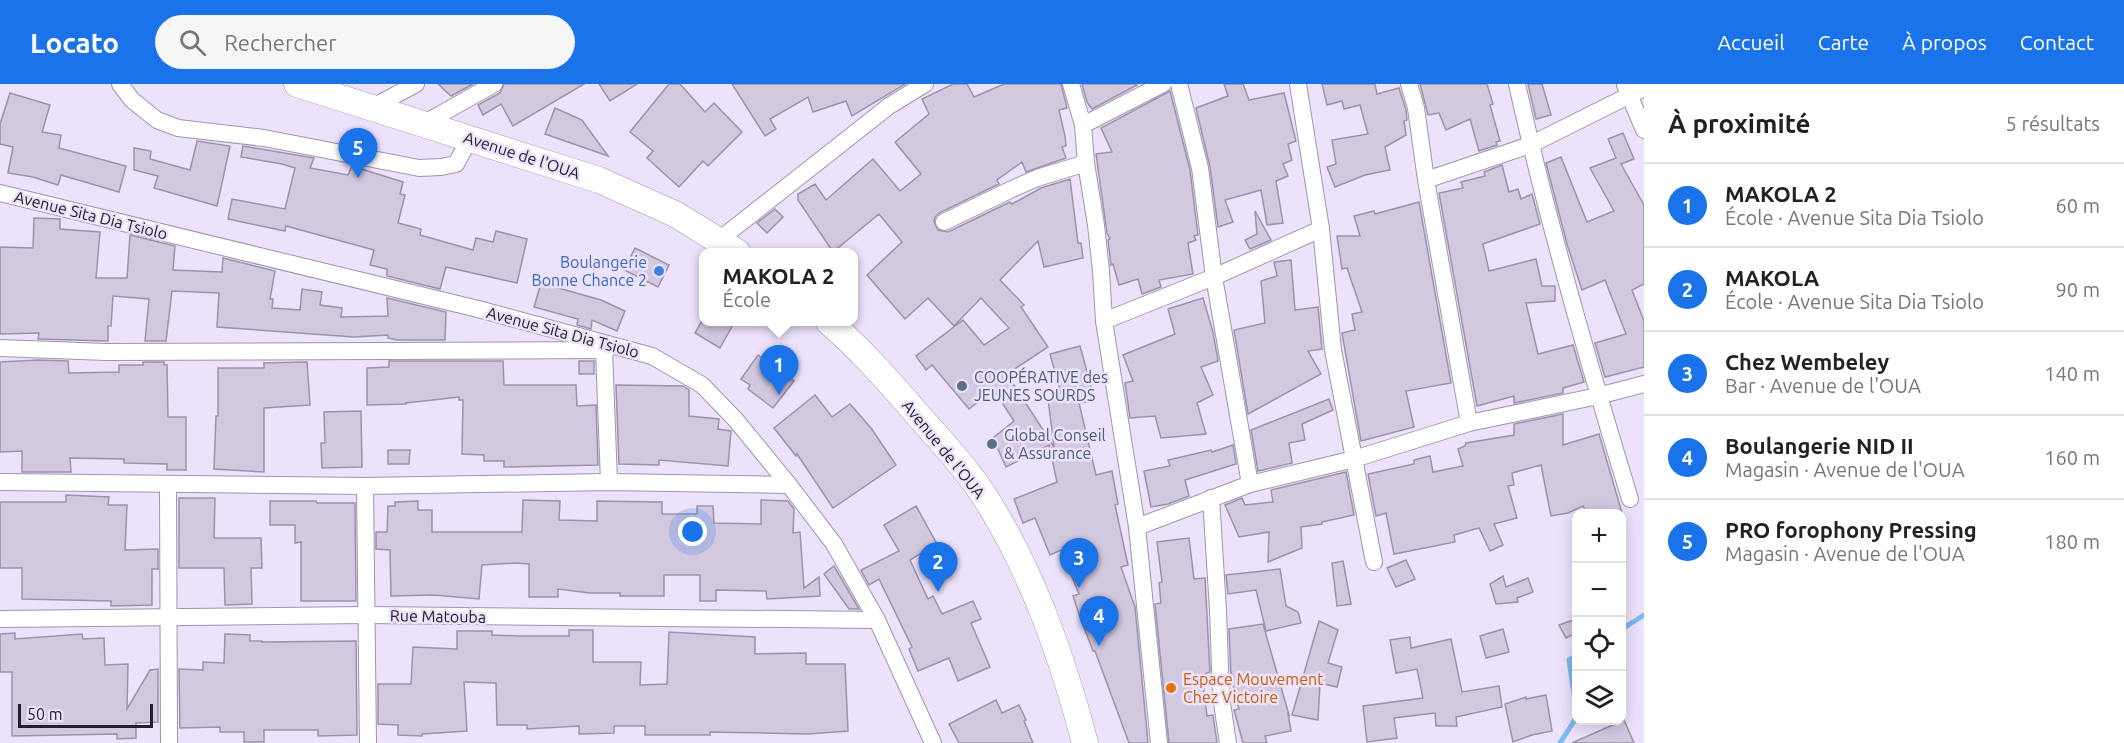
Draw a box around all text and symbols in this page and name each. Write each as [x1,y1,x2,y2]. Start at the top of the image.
search box [155,15,575,69]
icon: search [176,26,209,59]
text: Locato [30,27,119,58]
text: Rechercher [224,30,337,55]
text: Accueil [1717,30,1785,54]
text: Carte [1818,30,1869,54]
text: À propos [1902,30,1987,54]
text: Contact [2020,30,2094,54]
text: À proximité [1668,109,1810,138]
text: 5 résultats [2006,112,2100,135]
pin: 5 [338,128,378,178]
street label: Avenue de l'OUA [462,128,583,182]
text: MAKOLA 2 [1725,181,1837,206]
street label: Avenue Sita Dia Tsiolo [13,187,169,243]
text: 1 [1682,194,1693,217]
text: 60 m [2056,194,2100,217]
text: École · Avenue Sita Dia Tsiolo [1725,206,1984,229]
popup [699,248,858,326]
place label: Boulangerie Bonne Chance 2 [531,253,647,289]
text: MAKOLA 2 [723,263,834,288]
marker: Boulangerie Bonne Chance 2 [652,264,666,278]
text: MAKOLA [1725,265,1819,290]
text: 2 [1682,278,1693,301]
text: 90 m [2056,278,2100,301]
text: École [723,288,771,311]
text: École · Avenue Sita Dia Tsiolo [1725,290,1984,313]
street label: Avenue Sita Dia Tsiolo [485,303,641,361]
pin: 1 [760,346,798,395]
text: Chez Wembeley [1725,349,1889,374]
text: 3 [1682,362,1693,385]
text: 140 m [2044,362,2100,385]
place label: COOPÉRATIVE des JEUNES SOURDS [974,366,1108,404]
text: Bar · Avenue de l'OUA [1725,374,1921,397]
marker: COOPÉRATIVE des JEUNES SOURDS [955,379,969,393]
street label: Avenue de l'OUA [899,396,989,502]
place label: Global Conseil & Assurance [1004,426,1106,462]
text: Boulangerie NID II [1725,433,1914,458]
marker: Global Conseil & Assurance [985,437,999,451]
text: 4 [1682,446,1693,469]
text: 160 m [2044,446,2100,469]
text: Magasin · Avenue de l'OUA [1725,458,1965,481]
map controls [1572,509,1626,725]
button: + [1572,509,1626,563]
your location [678,517,707,546]
text: PRO forophony Pressing [1725,517,1977,542]
text: 5 [1682,530,1693,553]
text: 180 m [2044,530,2100,553]
pin: 3 [1060,538,1098,588]
pin: 2 [918,542,958,592]
text: Magasin · Avenue de l'OUA [1725,542,1965,565]
button: − [1572,563,1626,617]
pin: 4 [1080,596,1118,646]
street label: Rue Matouba [390,606,486,626]
button: locate [1572,617,1626,671]
place label: Espace Mouvement Chez Victoire [1183,670,1324,706]
button: layers [1572,671,1626,725]
marker: Espace Mouvement Chez Victoire [1164,681,1178,695]
scale bar [18,701,153,728]
text: 50 m [27,705,63,723]

